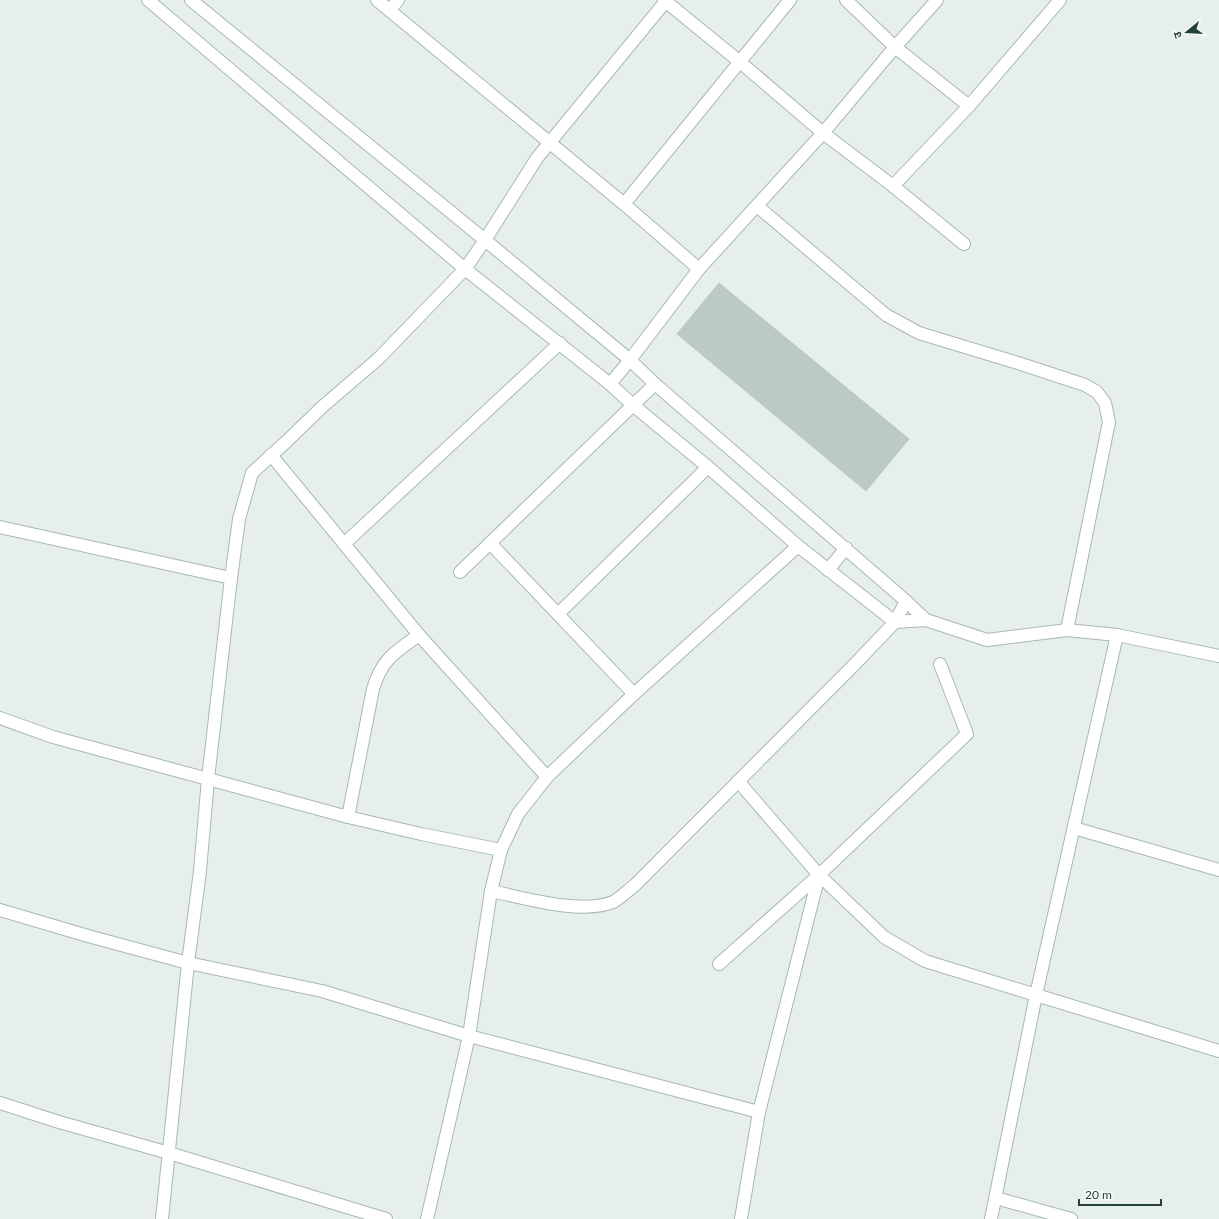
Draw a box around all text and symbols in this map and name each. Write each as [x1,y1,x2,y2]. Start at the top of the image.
north arrow [1167,12,1207,52]
text: उ [1170,30,1184,40]
scale bar [1079,1181,1161,1207]
text: 20 m [1085,1187,1112,1202]

